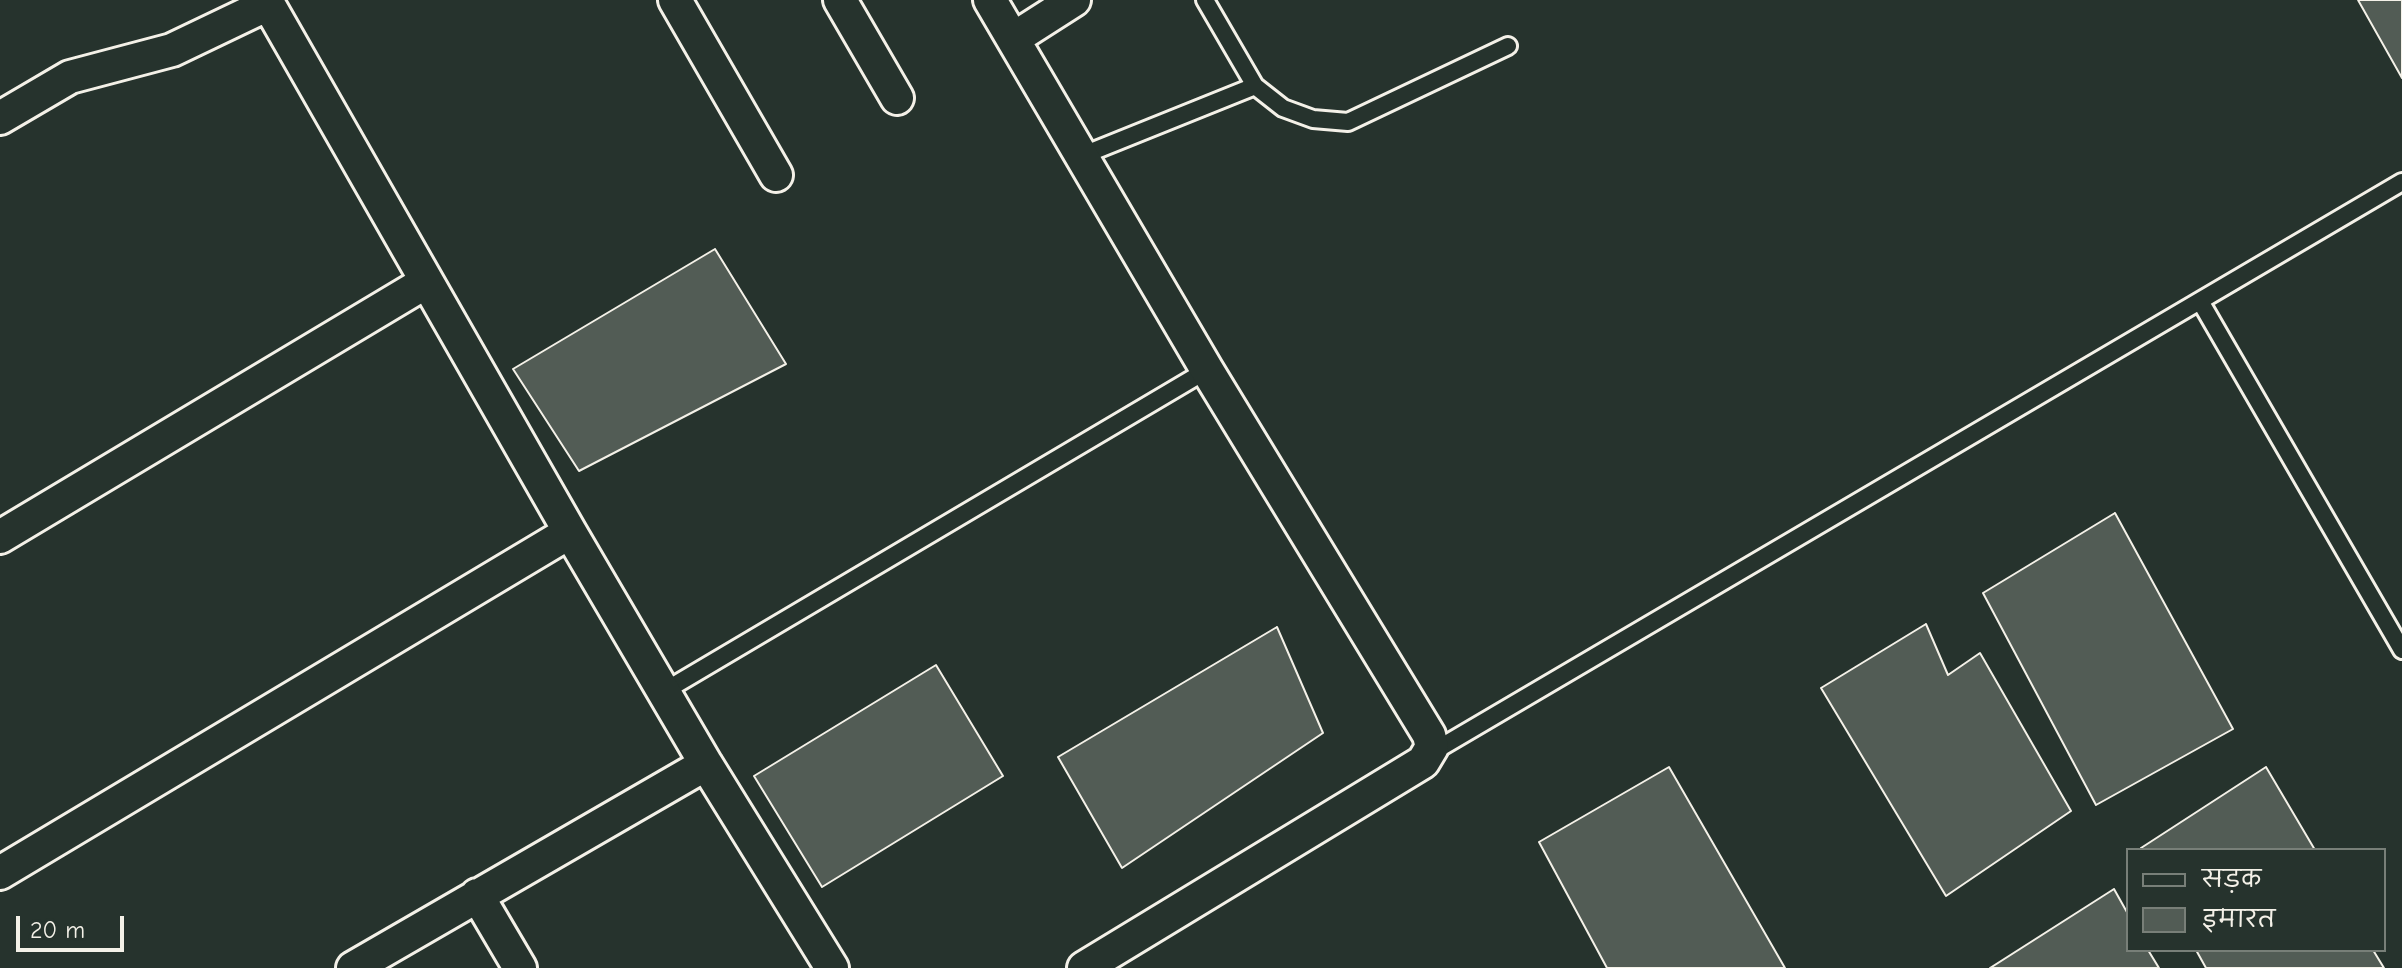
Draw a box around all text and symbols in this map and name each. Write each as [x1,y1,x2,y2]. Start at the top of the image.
legend [2126,848,2386,952]
text: सड़क [2202,865,2261,893]
scale bar [20,900,128,950]
text: इमारत [2202,905,2275,933]
text: 20 m [30,916,85,944]

